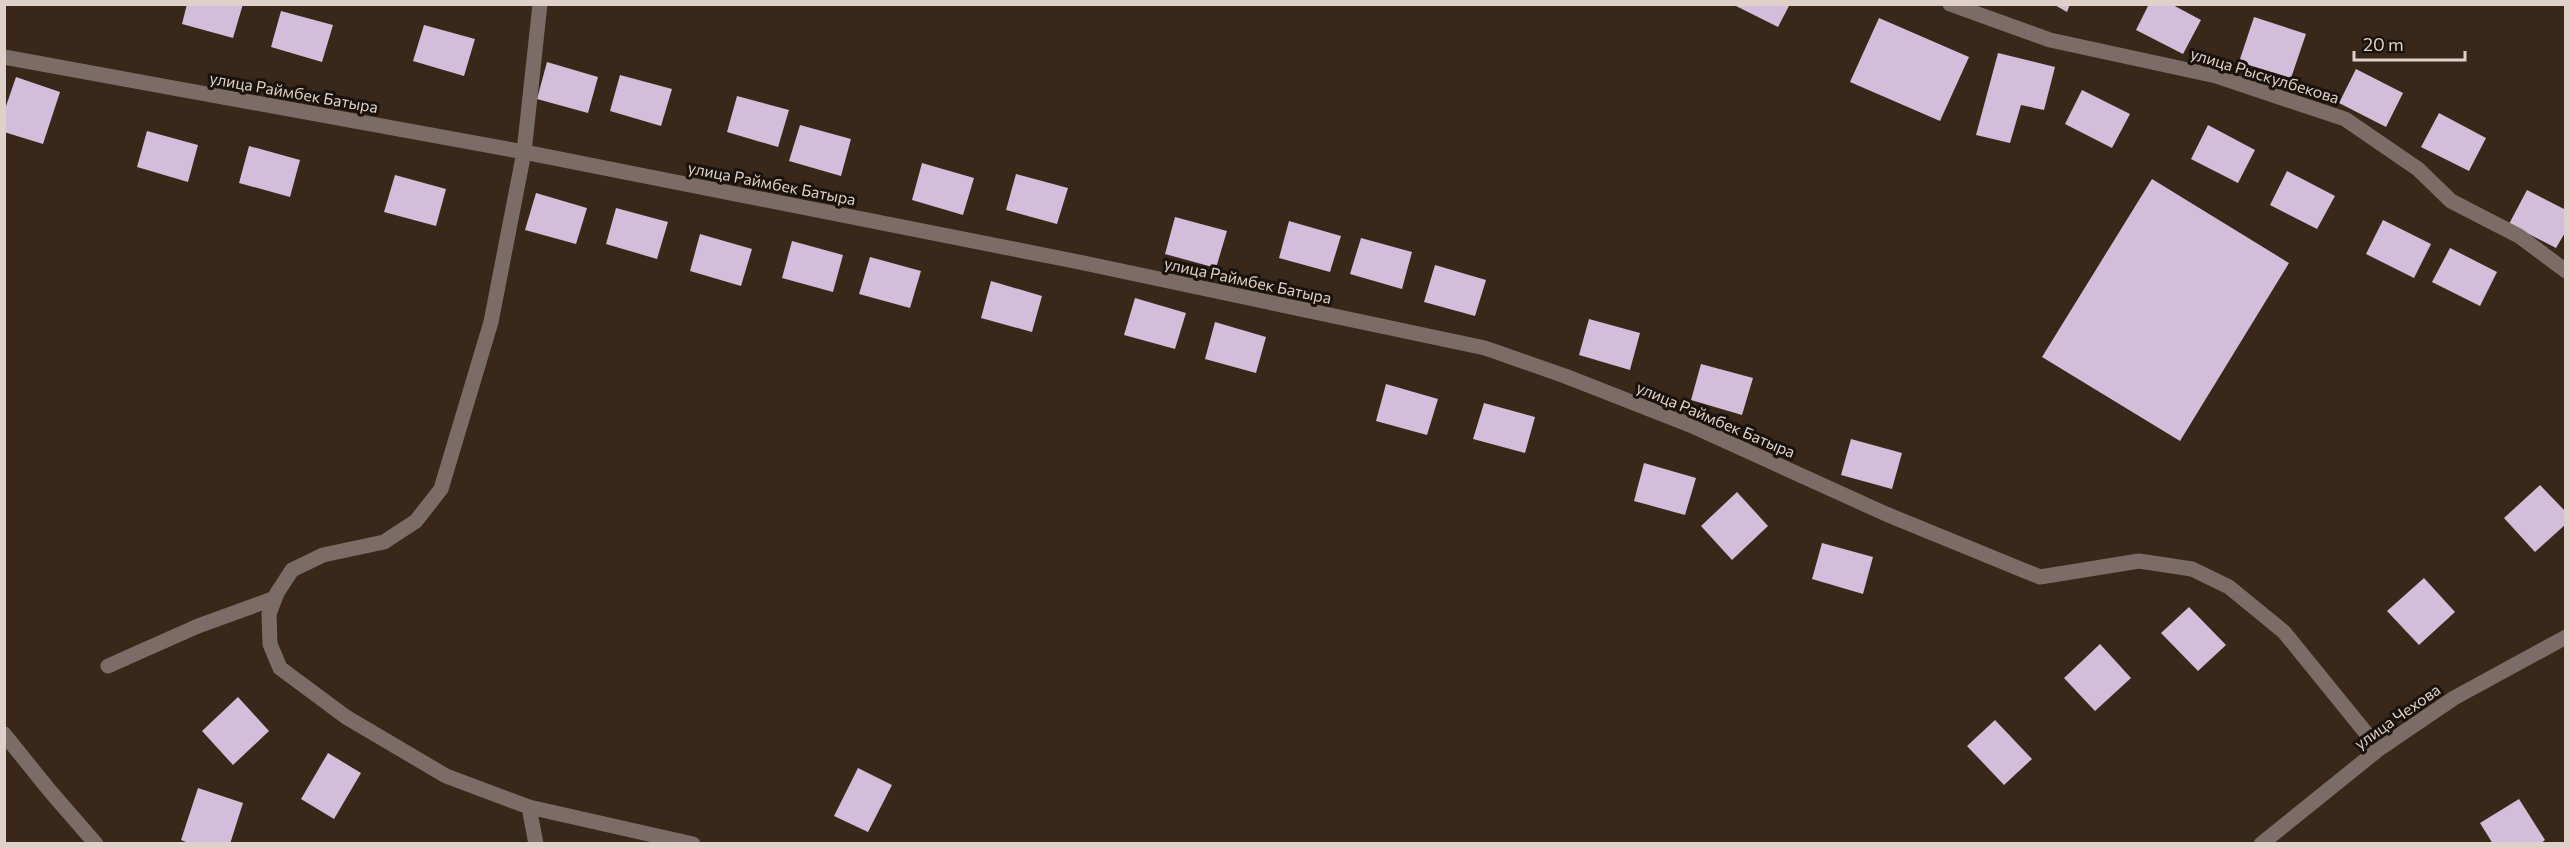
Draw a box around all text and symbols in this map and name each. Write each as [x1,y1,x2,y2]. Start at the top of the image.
scale bar [2354,24,2465,62]
text: 20 m [2363,33,2404,55]
street label: улица Рыскулбекова [2188,43,2342,107]
street label: улица Раймбек Батыра [208,68,380,116]
street label: улица Раймбек Батыра [686,157,858,209]
street label: улица Раймбек Батыра [1163,253,1333,307]
street label: улица Раймбек Батыра [1634,377,1798,461]
street label: улица Чехова [2350,679,2444,753]

